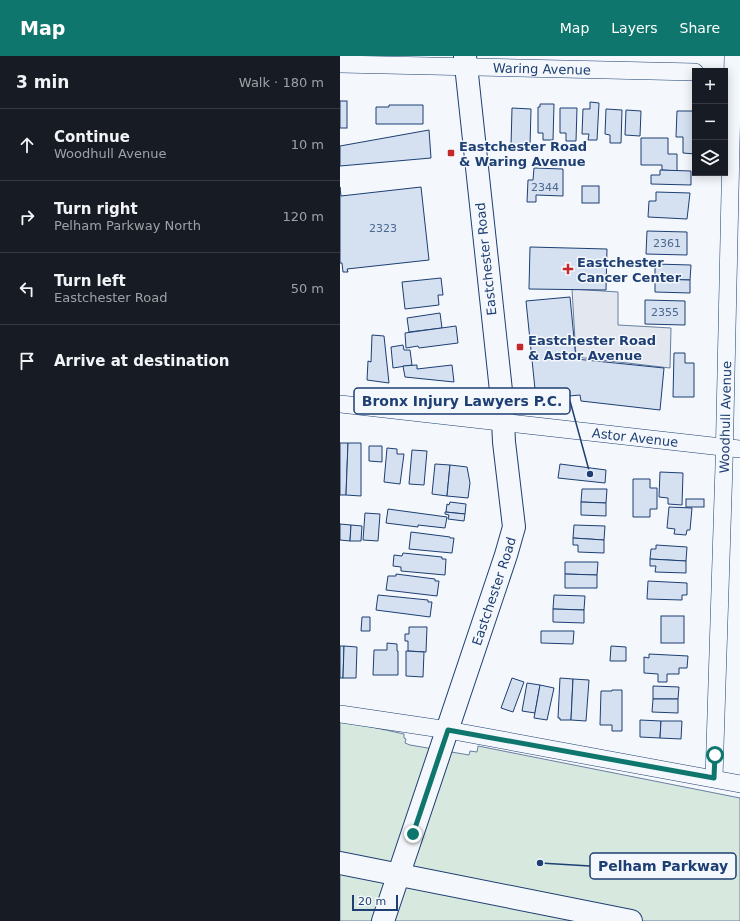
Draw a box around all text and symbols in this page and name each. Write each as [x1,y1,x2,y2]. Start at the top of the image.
text: Map [20,17,65,39]
text: Map [560,20,589,36]
text: Layers [611,20,658,36]
text: Share [680,20,720,36]
street label: Waring Avenue [493,60,591,77]
map controls [692,68,728,176]
button: + [692,68,728,104]
text: 3 min [16,72,69,92]
text: Walk · 180 m [239,75,324,90]
button: − [692,104,728,140]
text: Continue [54,128,130,146]
icon: ahead [16,134,38,156]
text: 10 m [291,137,324,152]
place label: Eastchester Road & Waring Avenue [459,139,587,169]
button: layers [692,140,728,176]
text: Woodhull Avenue [54,146,166,161]
marker: Eastchester Road & Waring Avenue [446,148,456,158]
house number: 2344 [531,181,559,194]
text: Turn right [54,200,138,218]
street label: Eastchester Road [473,202,499,316]
icon: right [16,206,38,228]
text: 120 m [282,209,324,224]
text: Pelham Parkway North [54,218,201,233]
house number: 2323 [369,222,397,235]
house number: 2361 [653,237,681,250]
place label: Eastchester Cancer Center [577,255,682,285]
marker: Eastchester Cancer Center [562,263,574,275]
text: Turn left [54,272,126,290]
icon: left [16,278,38,300]
text: 50 m [291,281,324,296]
text: Eastchester Road [54,290,167,305]
house number: 2355 [651,306,679,319]
place label: Eastchester Road & Astor Avenue [528,333,656,363]
marker: Eastchester Road & Astor Avenue [515,342,525,352]
icon: arrive [16,350,38,372]
text: Arrive at destination [54,352,229,370]
street label: Woodhull Avenue [716,361,734,474]
callout: Bronx Injury Lawyers P.C. [354,388,570,414]
text: Bronx Injury Lawyers P.C. [362,393,562,409]
street label: Astor Avenue [591,425,679,449]
street label: Eastchester Road [469,535,518,647]
route start [706,746,724,764]
route end [404,825,422,843]
callout: Pelham Parkway [590,853,736,879]
text: Pelham Parkway [598,858,728,874]
scale bar [352,893,398,912]
text: 20 m [358,895,386,908]

